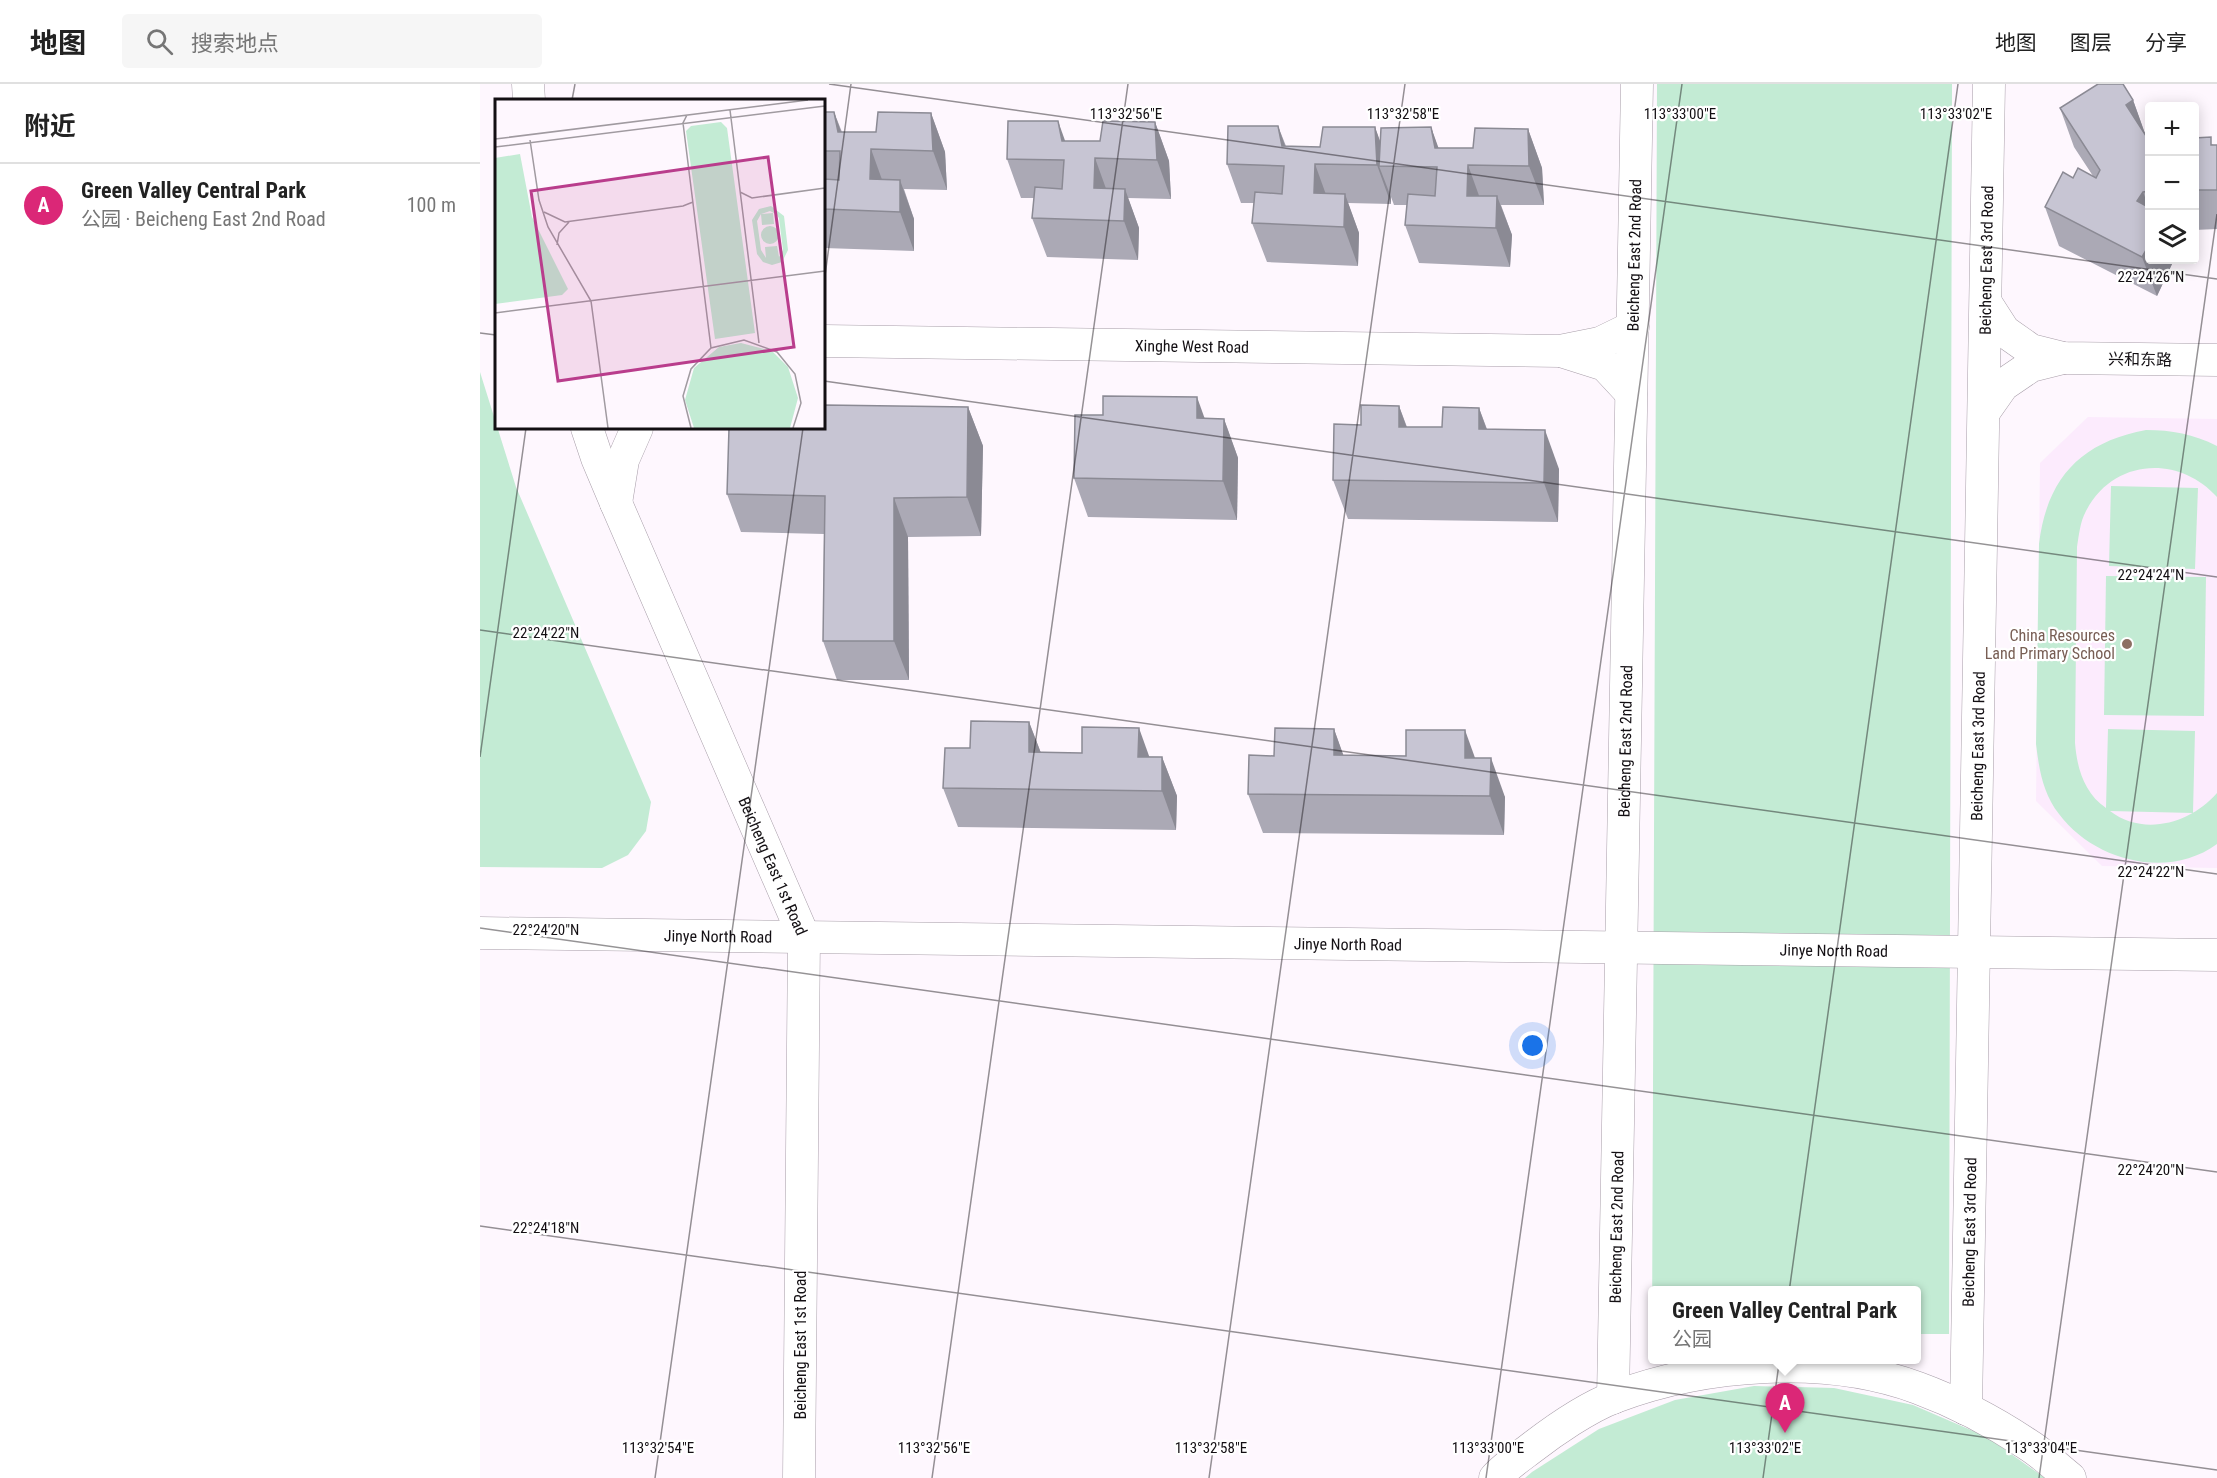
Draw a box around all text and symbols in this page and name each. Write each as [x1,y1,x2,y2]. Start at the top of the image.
search box [122,14,542,68]
icon: search [143,25,176,58]
text: 地图 [30,27,86,60]
text: 搜索地点 [191,31,279,56]
text: 地图 [1995,31,2037,55]
text: 图层 [2070,31,2112,55]
text: 分享 [2145,31,2187,55]
inset map [495,99,825,429]
map controls [2145,102,2199,264]
button: + [2145,102,2199,156]
text: 113°32'56"E [1090,105,1162,123]
text: 113°32'58"E [1367,105,1439,123]
text: 113°33'00"E [1644,105,1716,123]
text: 113°33'02"E [1920,105,1992,123]
text: 附近 [24,111,76,141]
button: − [2145,156,2199,210]
text: Green Valley Central Park [81,178,306,203]
street label: Beicheng East 2nd Road [1623,179,1645,332]
street label: Beicheng East 3rd Road [1976,185,1997,335]
text: A [38,193,49,217]
text: 100 m [407,193,456,217]
text: 公园 · Beicheng East 2nd Road [81,207,326,231]
button: layers [2145,210,2199,264]
text: 22°24'26"N [2118,268,2184,286]
street label: Xinghe West Road [1135,336,1249,357]
street label: 兴和东路 [2108,349,2172,370]
text: 22°24'24"N [2118,566,2184,584]
text: 22°24'22"N [513,624,579,642]
place label: China Resources Land Primary School [1985,626,2115,663]
marker: China Resources Land Primary School [2120,637,2134,651]
street label: Beicheng East 2nd Road [1615,665,1636,818]
street label: Beicheng East 3rd Road [1967,671,1989,821]
street label: Beicheng East 1st Road [734,794,811,938]
text: 22°24'22"N [2118,863,2184,881]
text: 22°24'20"N [513,921,579,939]
street label: Jinye North Road [664,926,772,947]
street label: Jinye North Road [1294,934,1402,955]
street label: Jinye North Road [1780,940,1888,961]
your location [1518,1031,1547,1060]
street label: Beicheng East 2nd Road [1606,1151,1628,1303]
street label: Beicheng East 3rd Road [1959,1157,1980,1307]
text: 22°24'20"N [2118,1161,2184,1179]
text: 22°24'18"N [513,1219,579,1237]
street label: Beicheng East 1st Road [791,1271,810,1419]
popup [1648,1286,1921,1364]
text: Green Valley Central Park [1672,1298,1897,1323]
text: 公园 [1672,1327,1712,1351]
pin: A [1766,1384,1804,1433]
text: 113°32'54"E [622,1439,694,1457]
text: 113°32'56"E [898,1439,970,1457]
text: 113°32'58"E [1175,1439,1247,1457]
text: 113°33'00"E [1452,1439,1524,1457]
text: 113°33'02"E [1729,1439,1801,1457]
text: 113°33'04"E [2005,1439,2077,1457]

